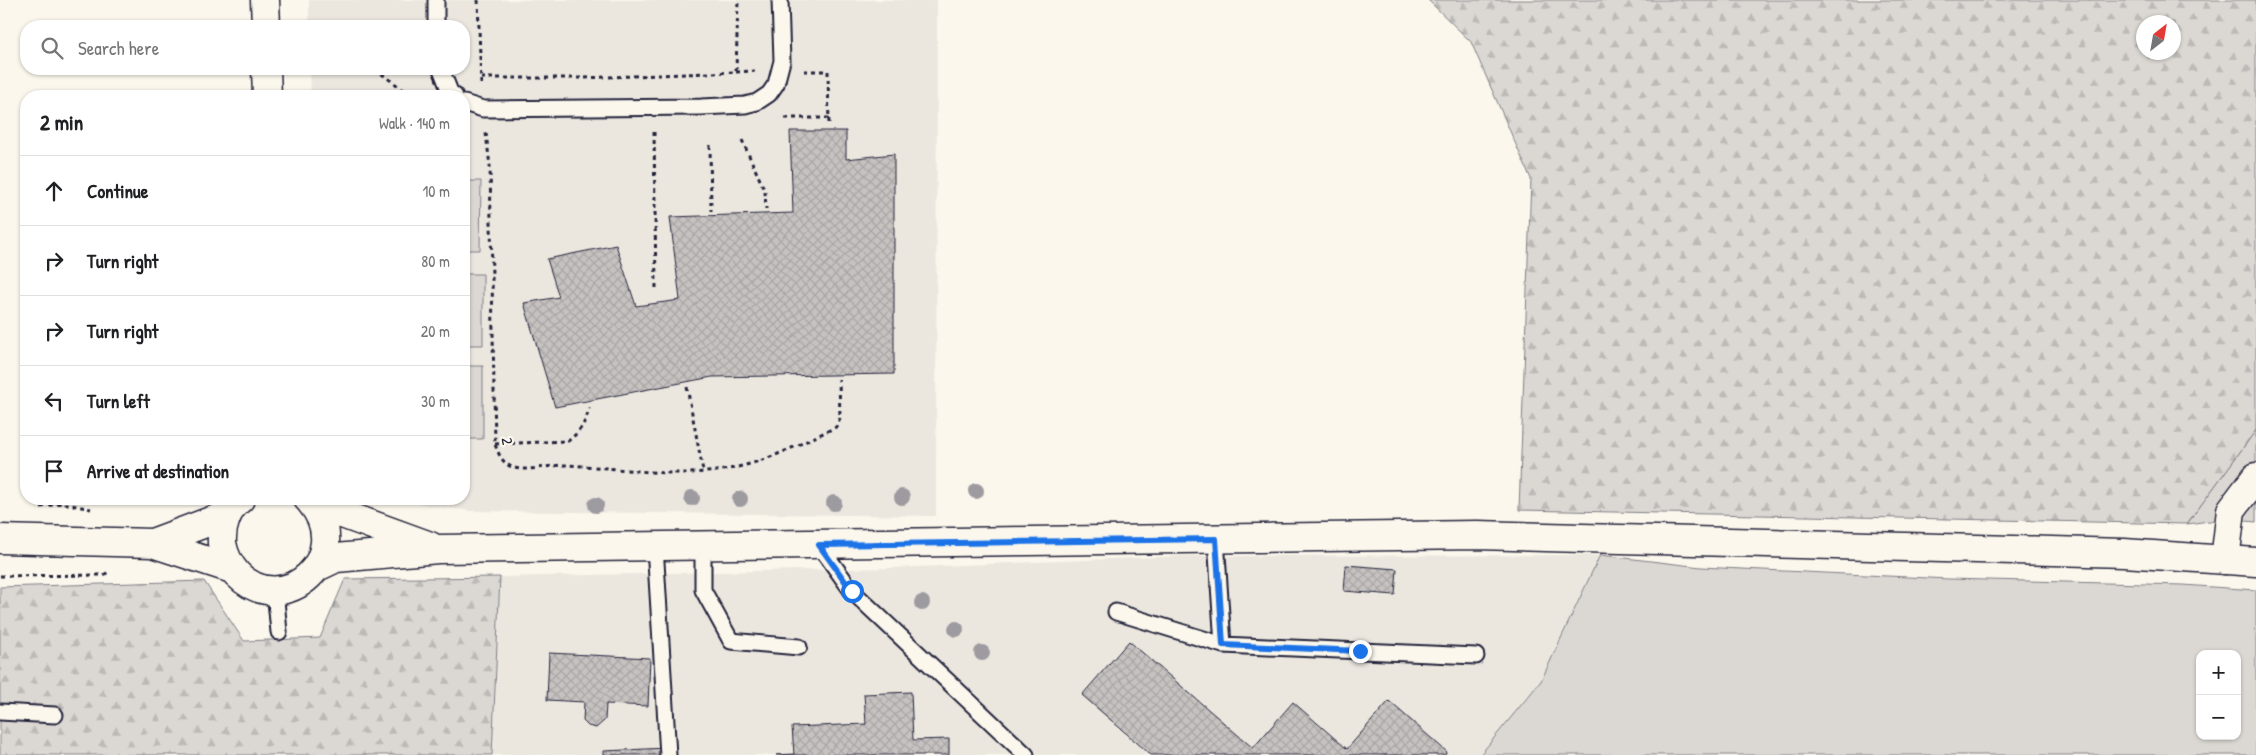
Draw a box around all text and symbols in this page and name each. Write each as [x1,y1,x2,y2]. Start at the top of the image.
north arrow [2136,15,2181,60]
search box [20,20,470,75]
icon: search [38,34,66,62]
text: Search here [78,35,159,61]
text: 2 min [40,108,83,137]
text: Walk · 140 m [379,112,450,134]
icon: ahead [40,177,68,205]
text: Continue [87,178,148,204]
text: 10 m [422,180,450,202]
icon: right [40,247,68,275]
text: Turn right [87,248,158,274]
text: 80 m [421,250,450,272]
icon: right [40,317,68,345]
text: Turn right [87,318,158,344]
text: 20 m [421,320,450,342]
icon: left [40,387,68,415]
text: Turn left [87,388,150,414]
text: 30 m [421,390,450,412]
street label: 2 [497,436,518,446]
icon: arrive [40,457,68,485]
text: Arrive at destination [87,458,229,484]
route start [841,580,864,603]
route end [1349,640,1372,663]
map controls [2196,650,2241,740]
button: + [2196,650,2241,695]
button: − [2196,695,2241,740]

